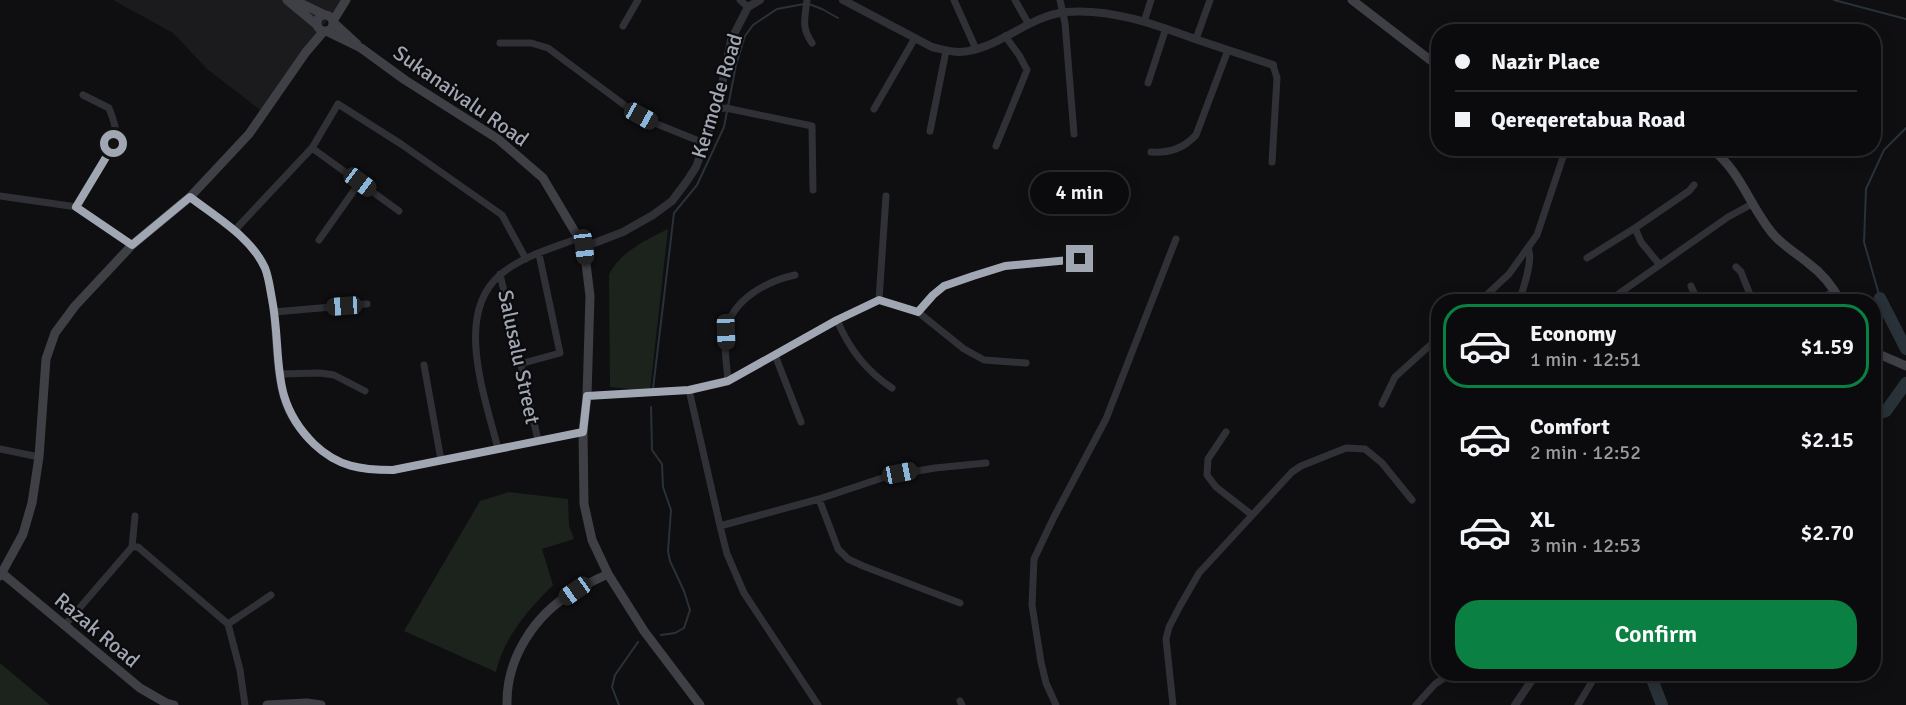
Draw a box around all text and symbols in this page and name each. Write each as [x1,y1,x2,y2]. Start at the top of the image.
street label: Kermode Road [686,30,748,162]
street label: Sukanaivalu Road [388,40,534,152]
text: Nazir Place [1491,48,1600,75]
car [621,99,661,133]
text: Qereqeretabua Road [1491,106,1685,133]
route start [100,130,127,157]
car [340,164,380,200]
callout: 4 min [1030,172,1130,214]
text: 4 min [1056,180,1103,205]
car [573,228,595,266]
route end [1066,245,1093,272]
street label: Salusalu Street [492,288,546,426]
car [325,296,363,316]
car [716,314,736,350]
icon: car [1458,319,1512,373]
text: Economy [1530,320,1616,347]
text: $1.59 [1800,333,1854,360]
text: 1 min · 12:51 [1530,347,1641,372]
icon: car [1458,412,1512,466]
text: Comfort [1530,413,1610,440]
text: $2.15 [1800,426,1854,453]
text: 2 min · 12:52 [1530,440,1641,465]
car [881,461,919,485]
icon: car [1458,505,1512,559]
text: XL [1530,506,1555,533]
text: $2.70 [1800,519,1854,546]
text: 3 min · 12:53 [1530,533,1641,558]
car [555,573,595,609]
street label: Razak Road [49,587,145,673]
button: Confirm [1455,600,1857,669]

